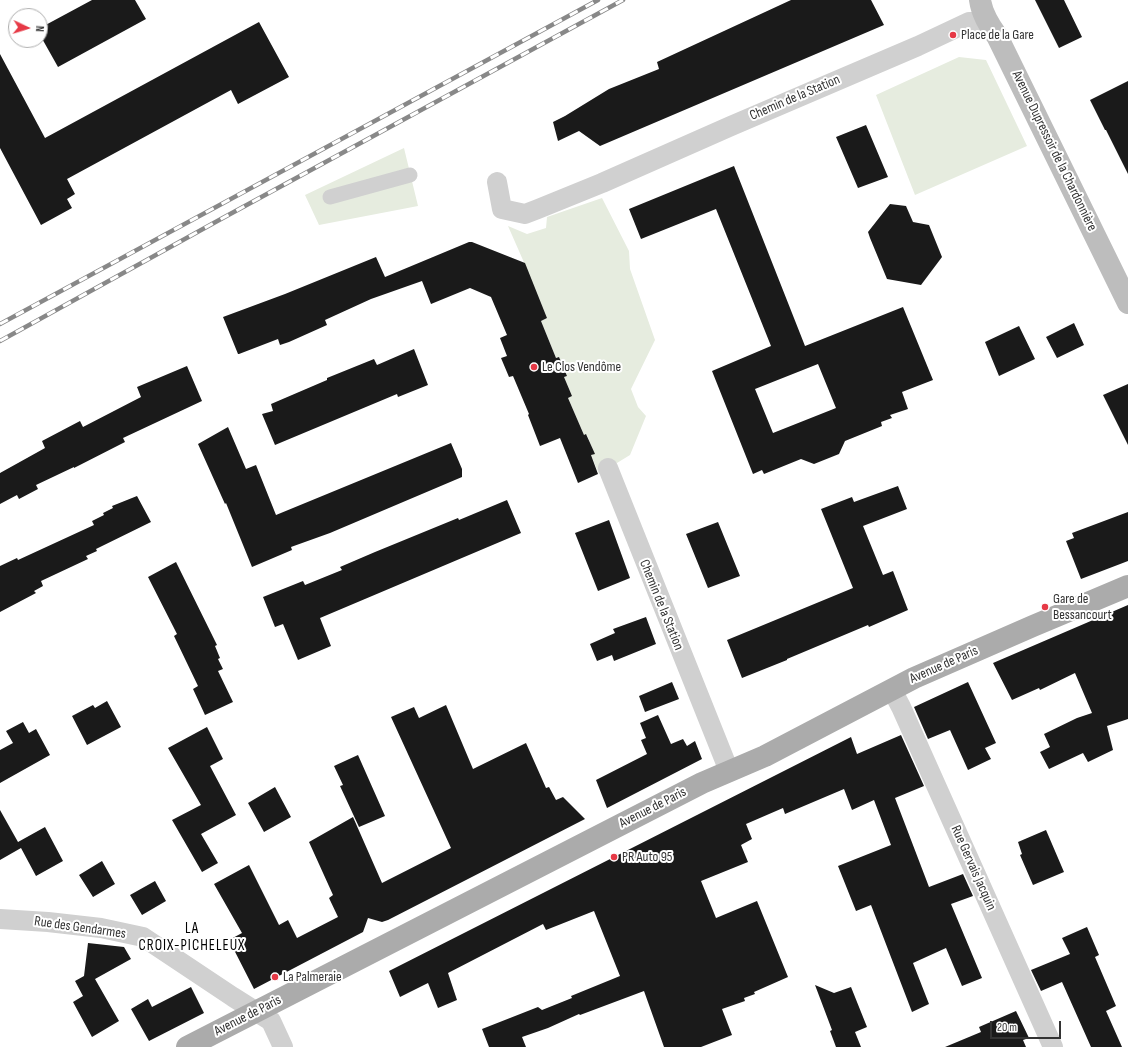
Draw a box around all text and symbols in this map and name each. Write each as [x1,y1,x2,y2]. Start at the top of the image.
north arrow [8,8,48,48]
text: N [33,25,46,32]
place label: Place de la Gare [961,27,1034,43]
marker: Place de la Gare [948,30,958,40]
street label: Avenue Dupressoir de la Chardonnière [1008,68,1100,234]
street label: Chemin de la Station [747,71,843,125]
place label: Le Clos Vendôme [542,359,621,375]
marker: Le Clos Vendôme [529,362,539,372]
street label: Chemin de la Station [635,557,687,653]
place label: Gare de Bessancourt [1053,591,1112,624]
marker: Gare de Bessancourt [1040,602,1050,612]
street label: Avenue de Paris [907,642,981,688]
street label: Avenue de Paris [617,784,689,832]
street label: Rue Gervais Jacquin [947,823,999,913]
place label: PR Auto 95 [622,849,672,865]
marker: PR Auto 95 [609,852,619,862]
street label: Rue des Gendarmes [33,913,127,943]
district label: LA CROIX-PICHELEUX [139,920,245,955]
place label: La Palmeraie [283,969,342,985]
marker: La Palmeraie [270,972,280,982]
street label: Avenue de Paris [212,992,284,1040]
scale bar [992,1013,1063,1039]
text: 20 m [997,1020,1017,1035]

